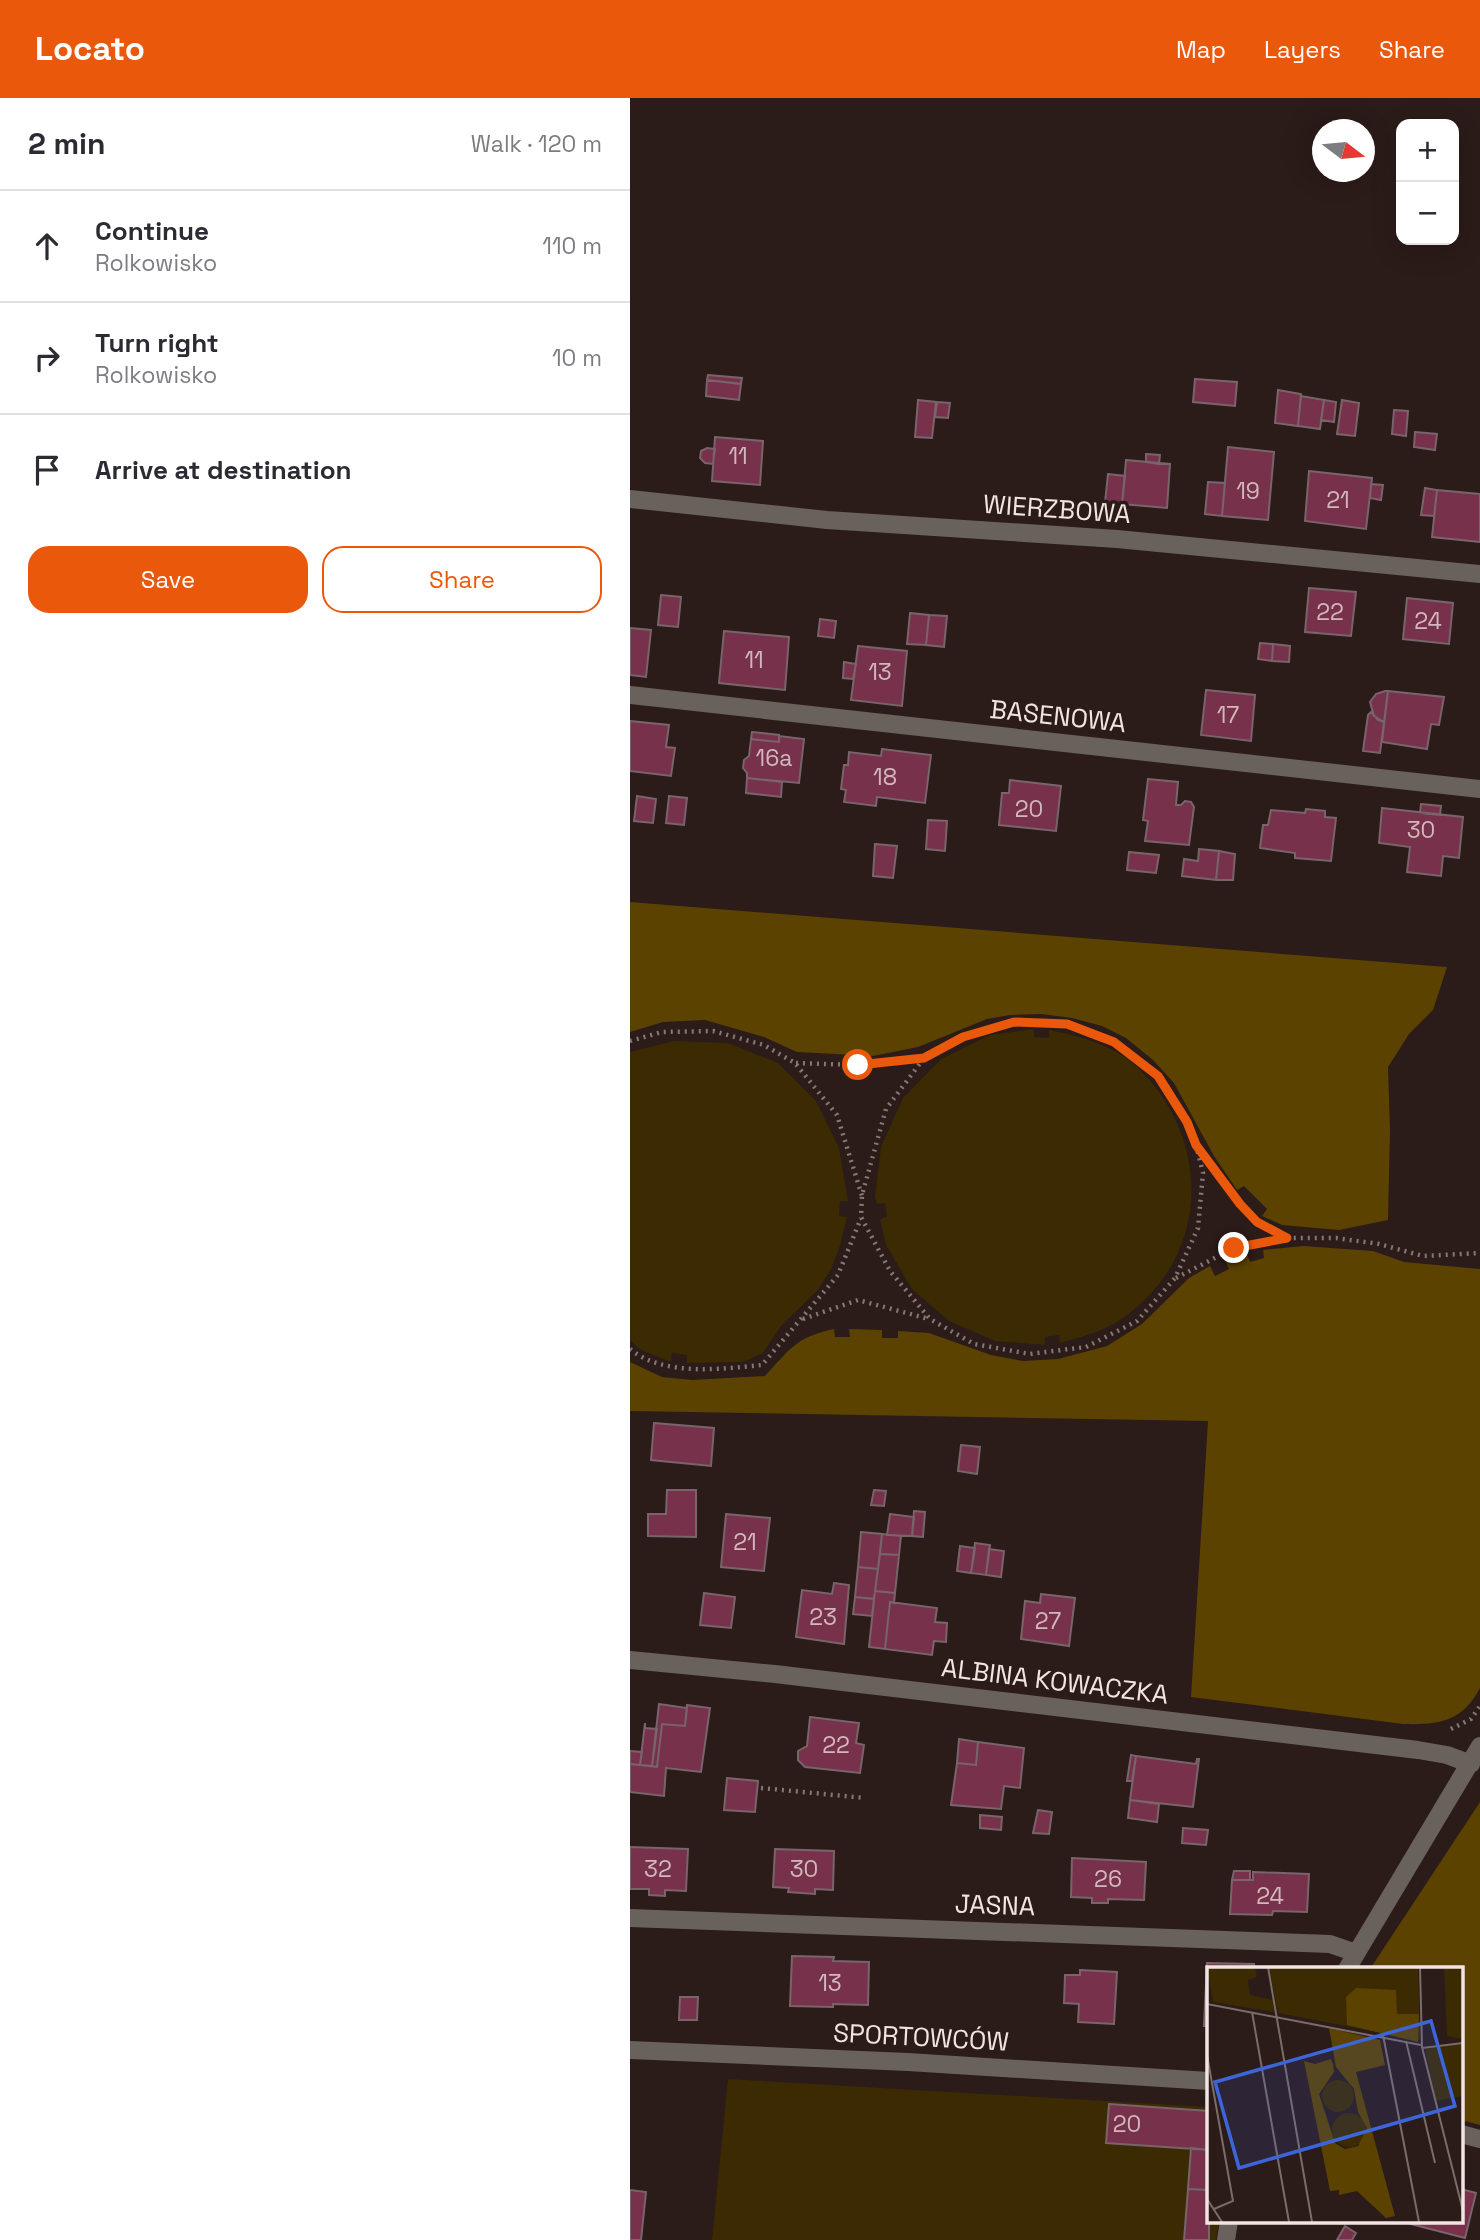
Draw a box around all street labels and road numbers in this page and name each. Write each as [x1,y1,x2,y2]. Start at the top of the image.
street label: WIERZBOWA [982,487,1132,531]
street label: BASENOWA [988,692,1128,740]
street label: ALBINA KOWACZKA [940,1650,1170,1712]
street label: JASNA [954,1887,1036,1923]
street label: SPORTOWCÓW [832,2015,1010,2059]

